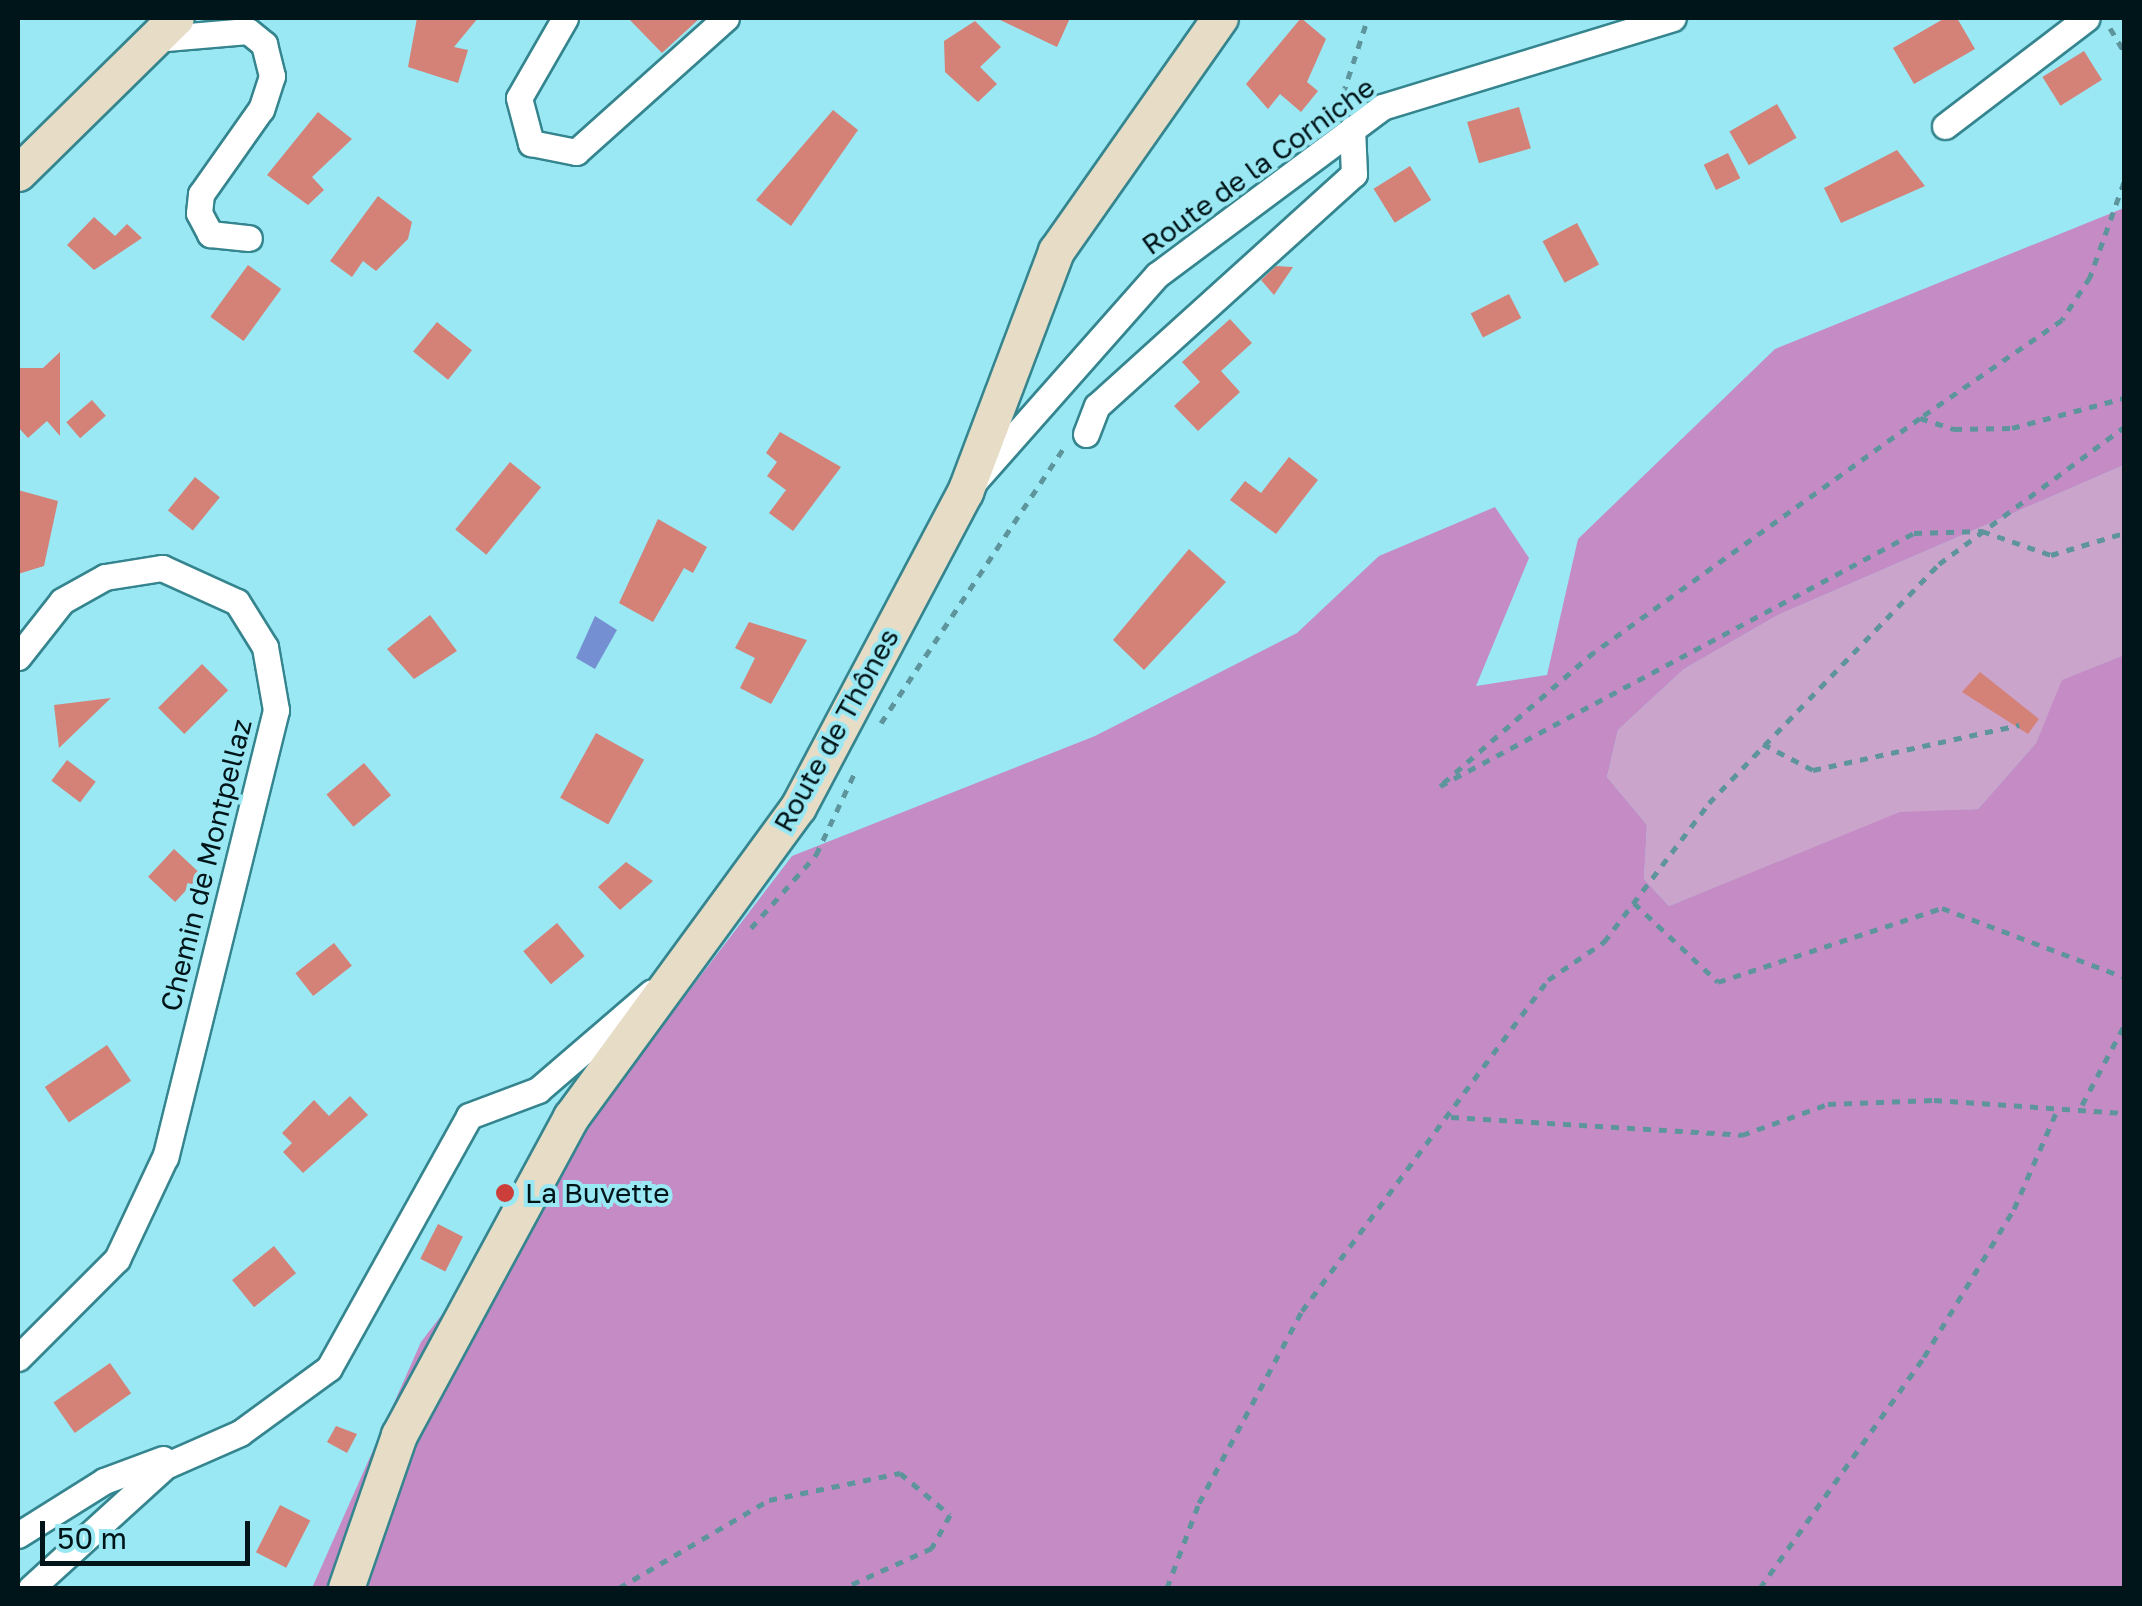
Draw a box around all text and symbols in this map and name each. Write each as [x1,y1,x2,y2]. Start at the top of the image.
street label: Route de la Corniche [1135,70,1381,262]
street label: Route de Thônes [766,623,906,837]
street label: Chemin de Montpellaz [153,715,259,1015]
place label: La Buvette [525,1176,669,1210]
marker: La Buvette [494,1182,516,1204]
scale bar [45,1501,255,1563]
text: 50 m [57,1520,127,1556]

